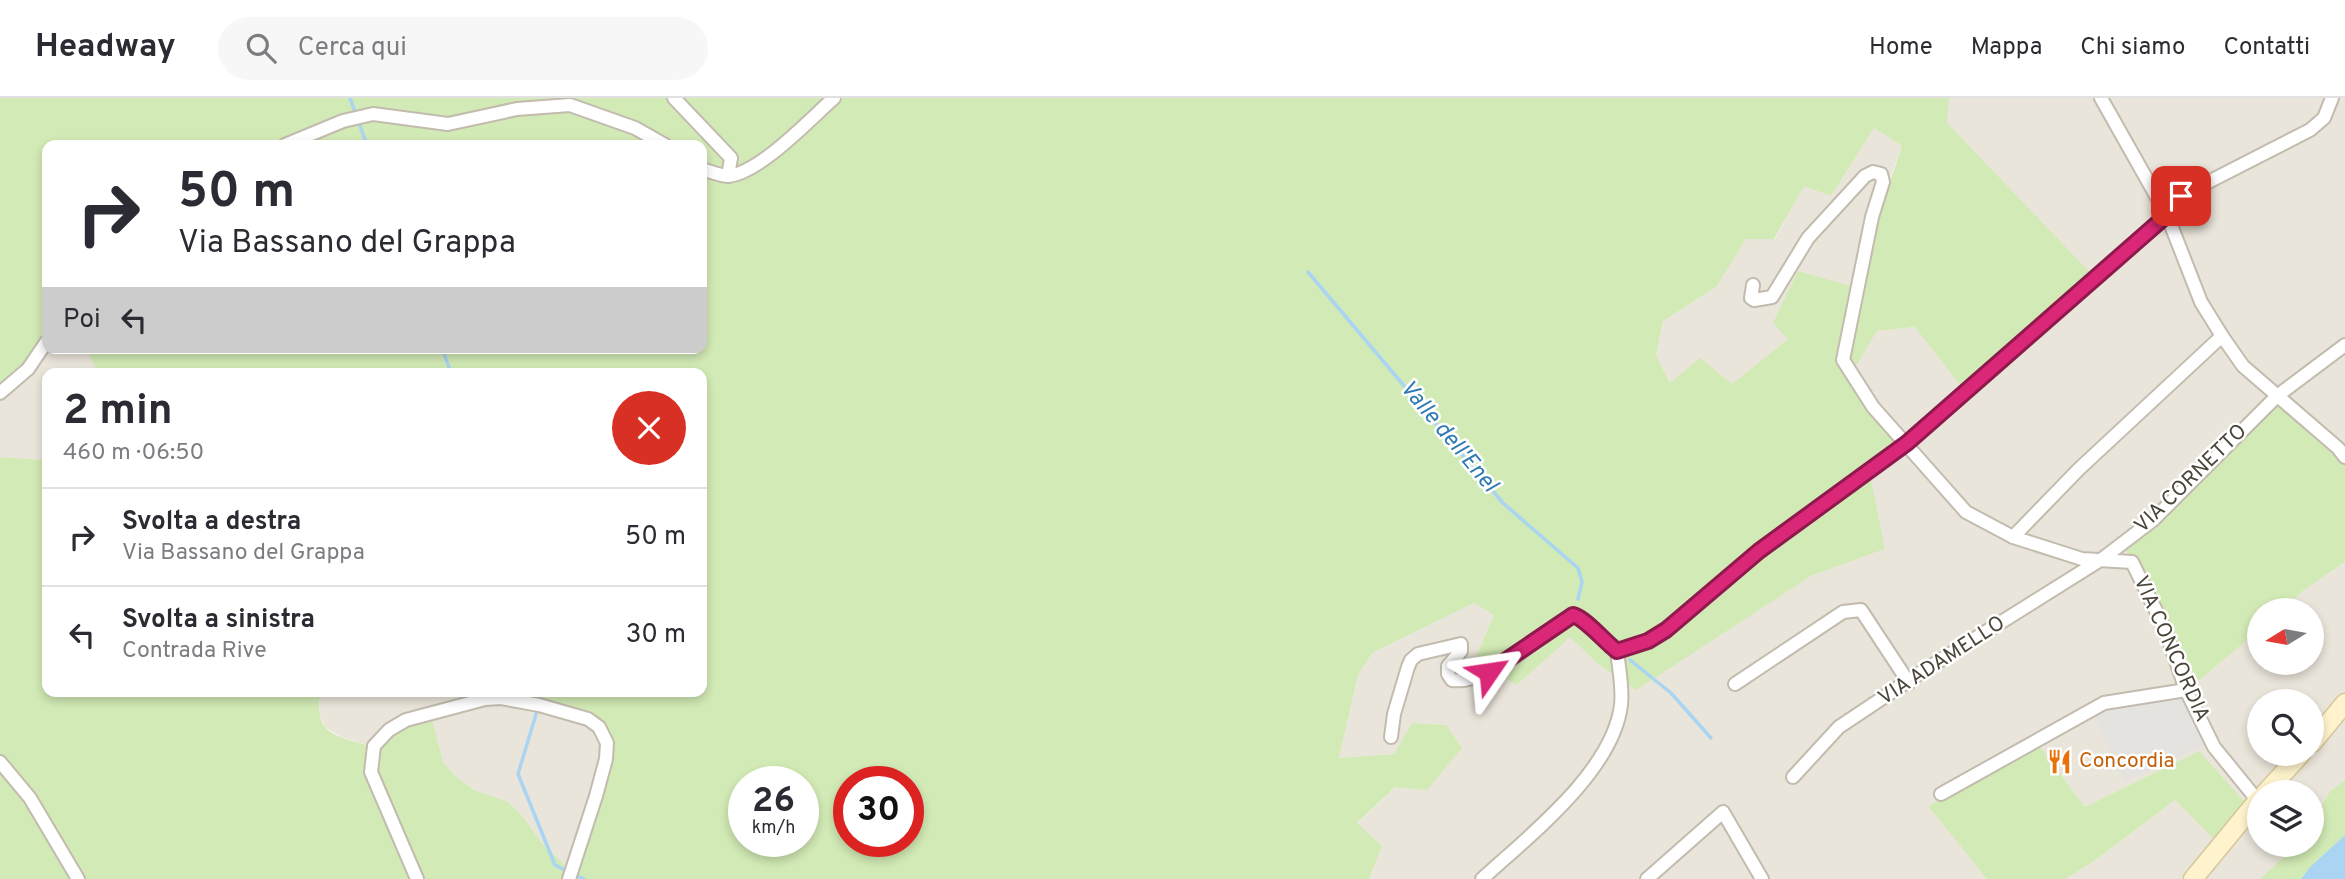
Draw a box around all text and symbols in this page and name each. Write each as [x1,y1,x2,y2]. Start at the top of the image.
search box [218,17,708,80]
text: Headway [35,27,176,69]
icon: search [242,29,280,67]
text: Cerca qui [298,32,407,65]
text: Home [1869,33,1933,63]
text: Mappa [1971,33,2042,63]
text: Chi siamo [2080,33,2185,63]
text: Contatti [2223,33,2310,63]
text: 50 m [178,163,295,225]
pin [2151,166,2211,226]
icon: right [63,168,154,259]
icon: arrive [2162,177,2200,215]
text: Via Bassano del Grappa [178,224,516,264]
icon: left [115,301,153,339]
text: Poi [63,304,101,337]
water label: Valle dell'Enel [1393,375,1504,500]
text: 2 min [63,386,173,439]
button: close [612,391,686,465]
street label: VIA CORNETTO [2129,418,2253,540]
text: 460 m · 06:50 [63,439,204,468]
text: Svolta a destra [122,506,301,539]
icon: right [63,518,101,556]
text: 50 m [625,521,686,554]
text: Via Bassano del Grappa [122,539,365,568]
street label: VIA CONCORDIA [2127,572,2215,726]
north arrow [2247,598,2324,676]
map controls [2247,598,2324,857]
text: Svolta a sinistra [122,604,315,637]
street label: VIA ADAMELLO [1873,610,2011,712]
icon: left [63,616,101,654]
text: 30 m [626,619,686,652]
position arrow [1452,635,1526,709]
text: Contrada Rive [122,637,267,666]
button: search [2247,689,2324,766]
restaurant icon: Concordia [2045,747,2073,775]
place label: Concordia [2079,748,2175,775]
speed limit sign: 30 [833,766,924,857]
text: 26 [752,780,795,824]
button: layers [2247,780,2324,857]
text: km/h [752,817,795,840]

